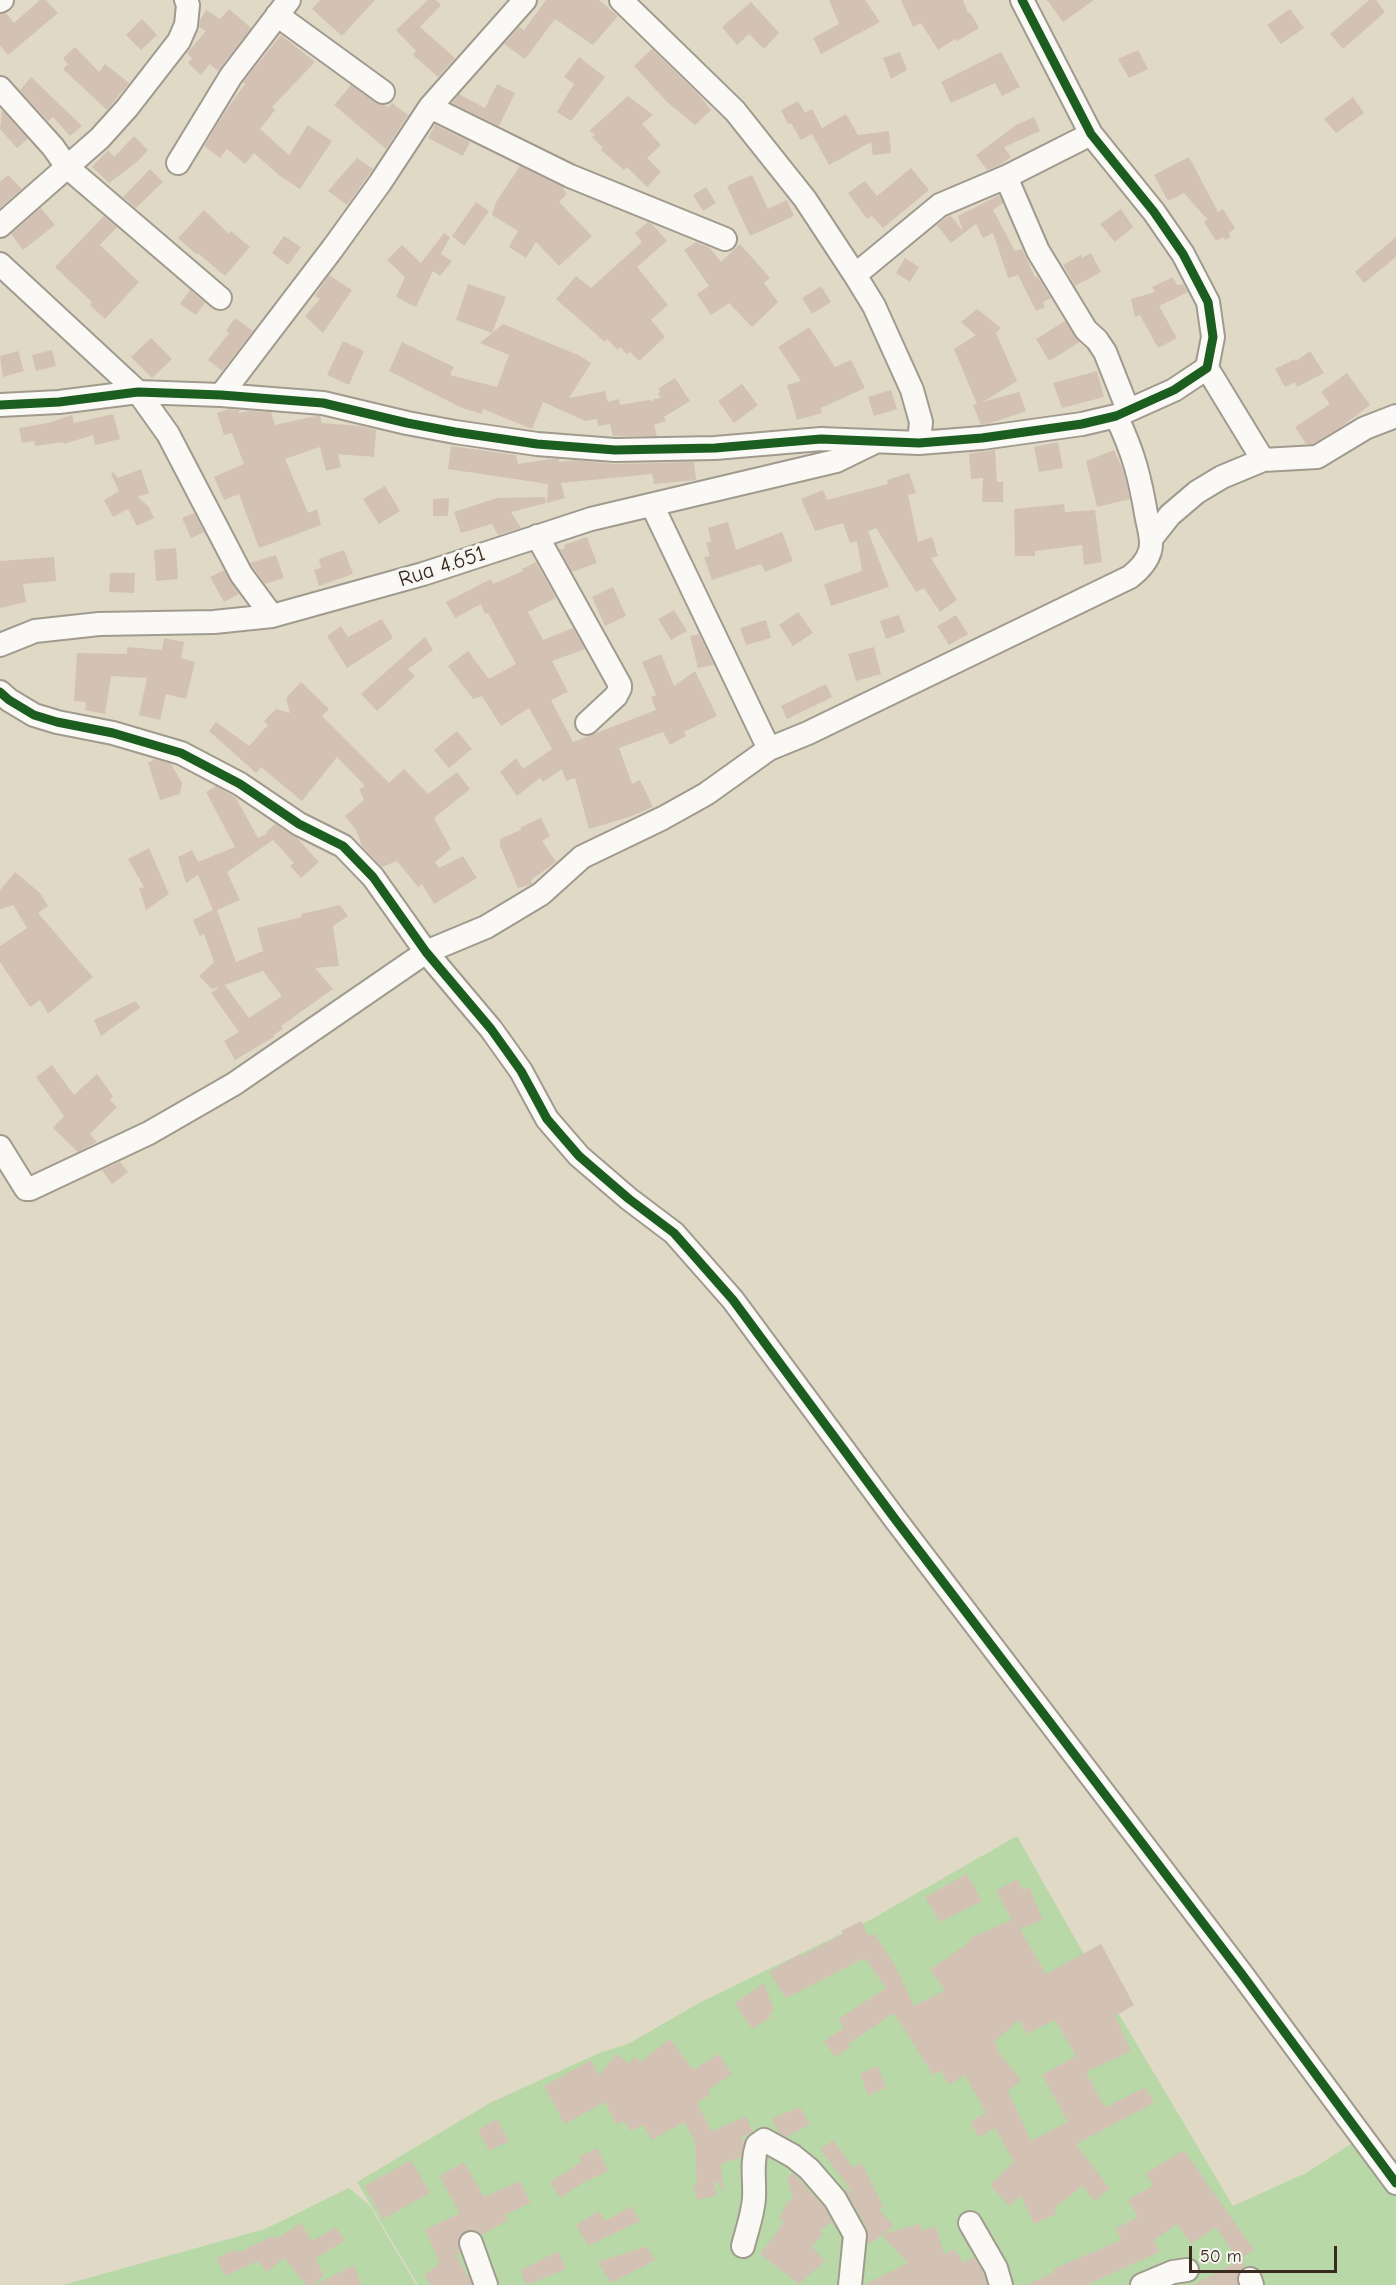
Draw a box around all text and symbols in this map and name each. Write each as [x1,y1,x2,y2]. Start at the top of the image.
street label: Rua 4.651 [395,541,489,593]
scale bar [1192,2234,1340,2272]
text: 50 m [1200,2246,1242,2267]

